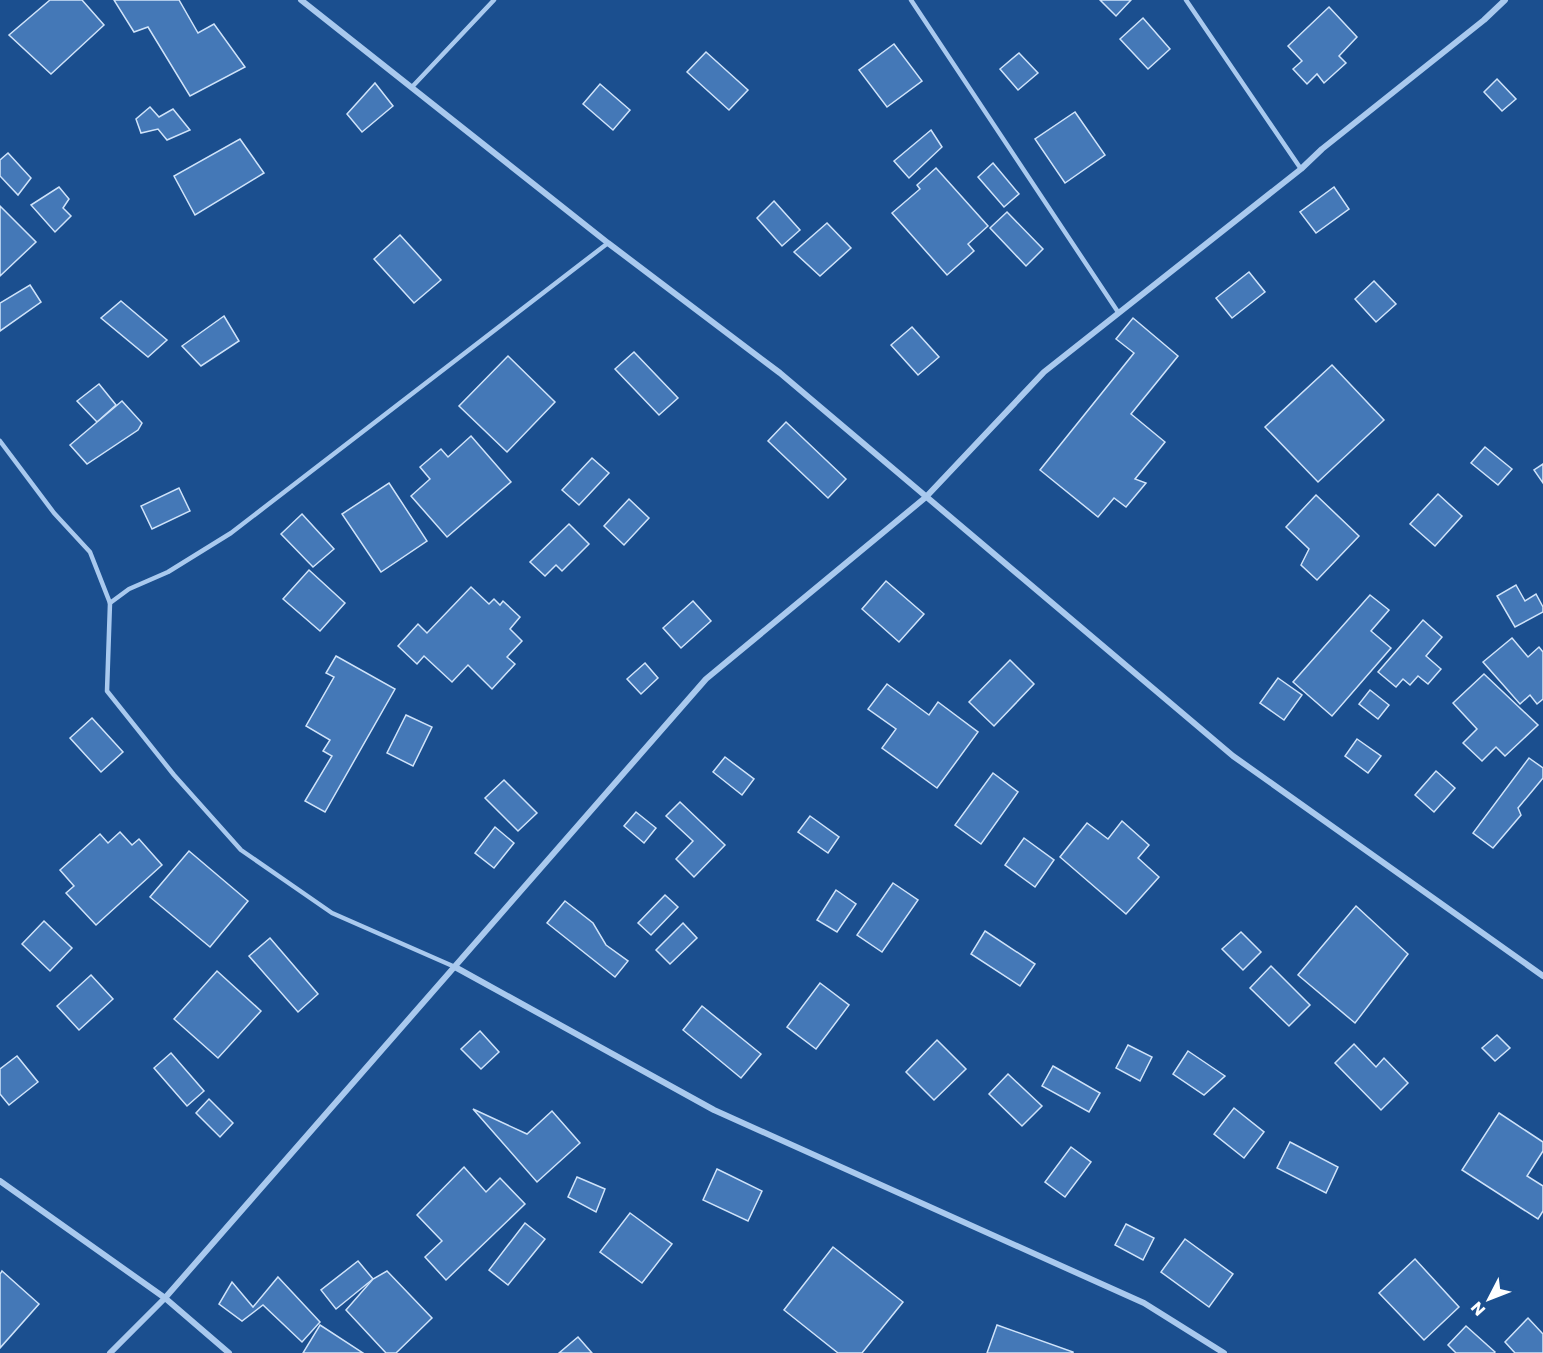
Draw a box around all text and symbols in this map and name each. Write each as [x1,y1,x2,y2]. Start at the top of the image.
north arrow [1459,1269,1519,1329]
text: N [1466,1297,1491,1321]

